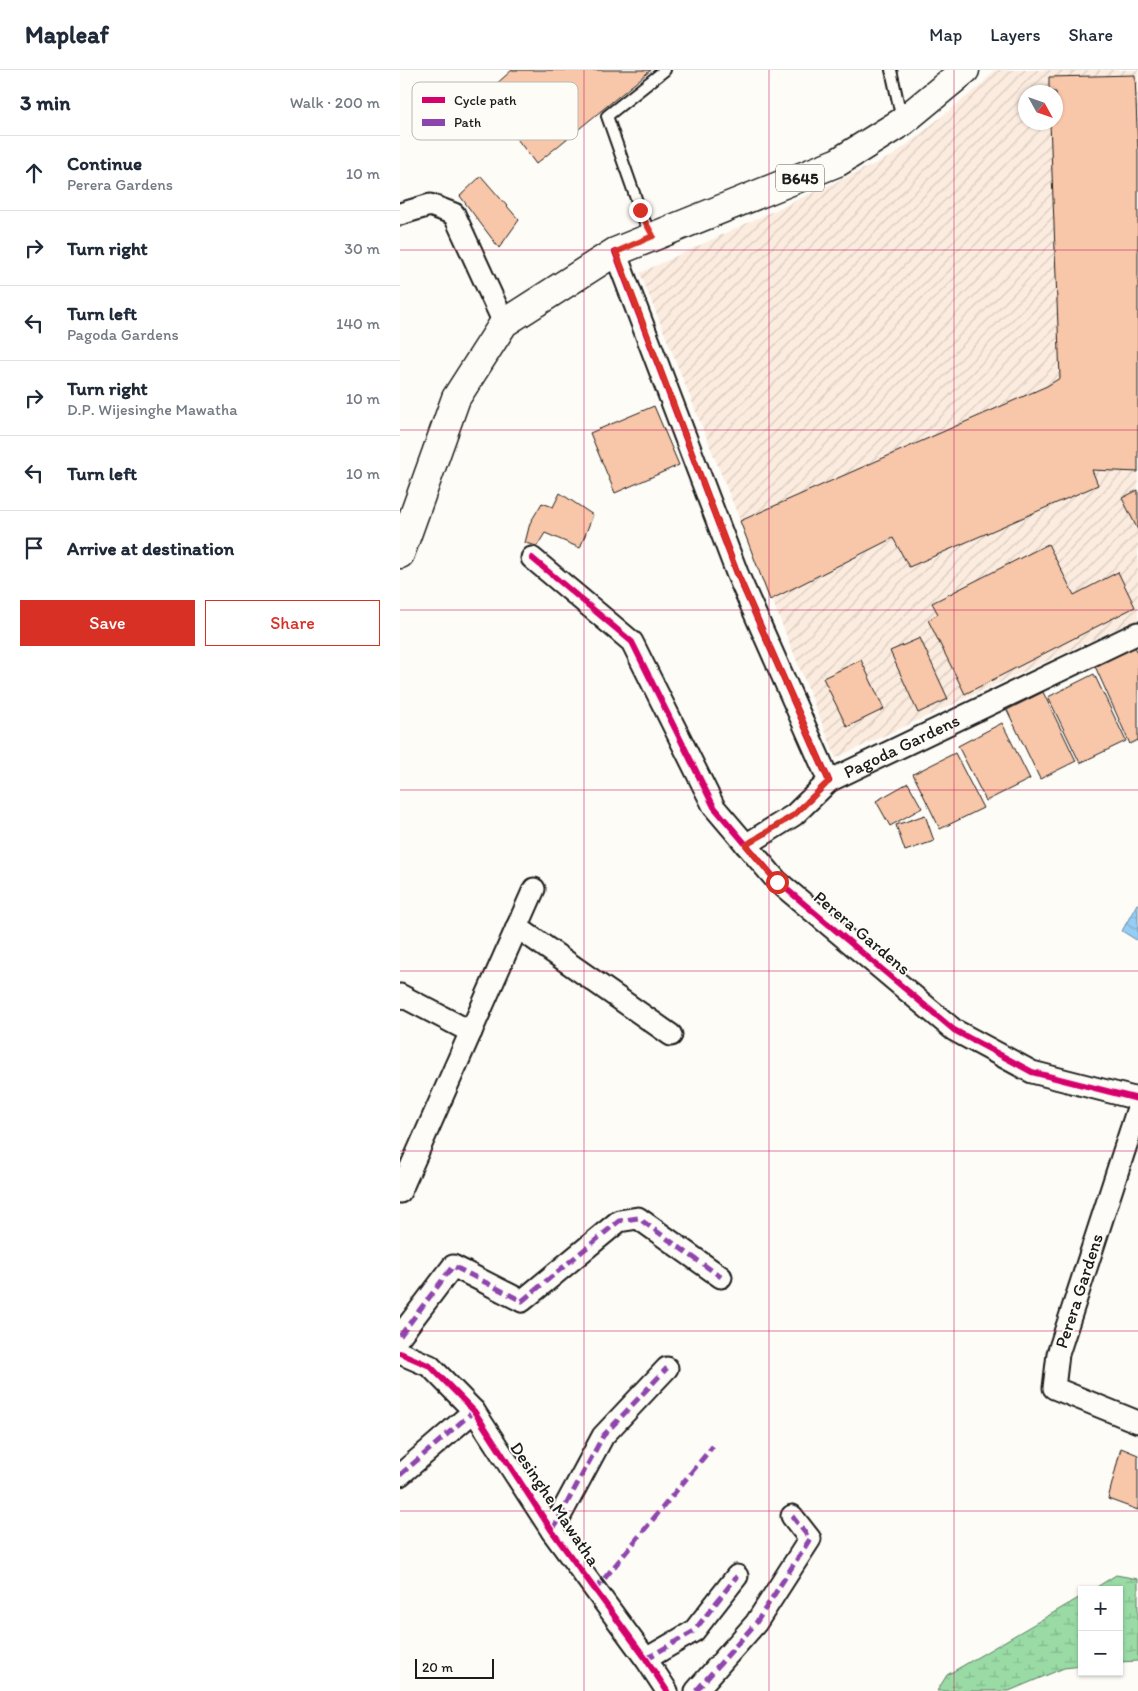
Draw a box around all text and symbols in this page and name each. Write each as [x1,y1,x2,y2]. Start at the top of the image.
text: Mapleaf [25,20,109,49]
text: Map [929,24,962,46]
text: Layers [990,24,1040,46]
text: Share [1068,24,1113,46]
legend [412,82,578,140]
north arrow [1018,85,1063,130]
text: 3 min [20,90,70,115]
text: Cycle path [454,92,517,109]
text: Walk · 200 m [290,93,380,112]
text: Path [454,114,481,131]
text: Continue [67,152,142,175]
icon: ahead [20,159,48,187]
text: 10 m [346,164,380,183]
road number: B645 [776,165,824,192]
text: Perera Gardens [67,175,173,194]
route end [629,199,652,222]
icon: right [20,234,48,262]
text: Turn right [67,237,148,260]
text: 30 m [344,239,380,258]
text: Turn left [67,302,137,325]
icon: left [20,309,48,337]
text: 140 m [336,314,380,333]
text: Pagoda Gardens [67,325,179,344]
text: Turn right [67,377,148,400]
icon: right [20,384,48,412]
text: 10 m [346,389,380,408]
text: D.P. Wijesinghe Mawatha [67,400,238,419]
icon: left [20,459,48,487]
text: Turn left [67,462,137,485]
text: 10 m [346,464,380,483]
icon: arrive [20,534,48,562]
text: Arrive at destination [67,537,234,560]
button: Save [20,600,195,646]
button: Share [205,600,380,646]
street label: Pagoda Gardens [840,709,963,783]
route start [766,871,789,894]
street label: Perera Gardens [809,886,915,980]
street label: Perera Gardens [1050,1231,1108,1351]
street label: Desinghe Mawatha [505,1438,605,1571]
map controls [1078,1586,1123,1676]
button: + [1078,1586,1123,1631]
button: − [1078,1631,1123,1676]
scale bar [415,1656,494,1679]
text: 20 m [422,1659,453,1676]

